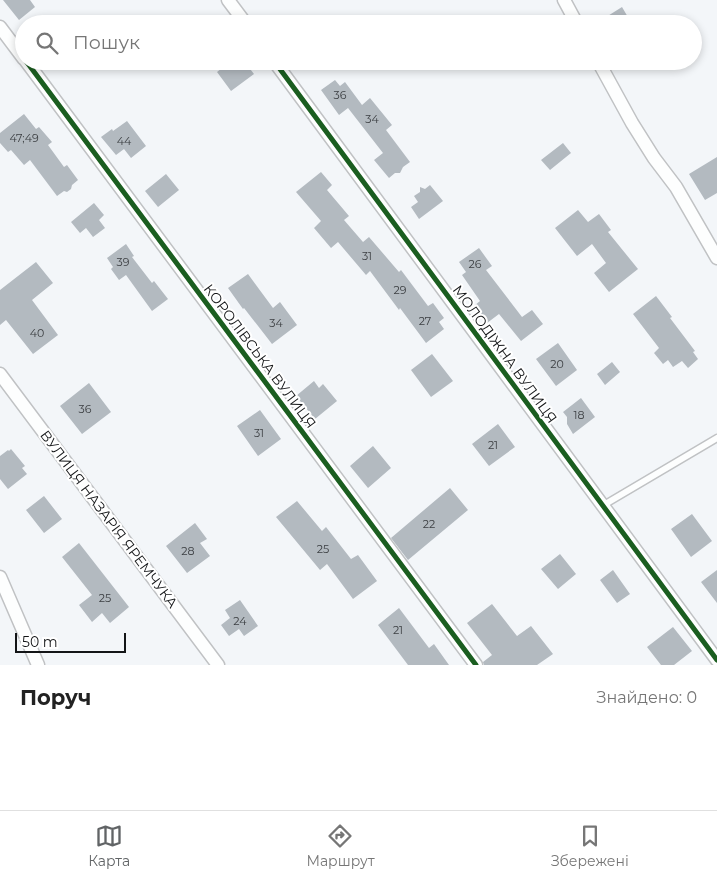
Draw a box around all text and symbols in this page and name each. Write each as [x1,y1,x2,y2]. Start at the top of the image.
search box [15,15,702,70]
icon: search [33,29,61,57]
text: Пошук [73,31,140,54]
house number: 36 [334,88,347,102]
house number: 34 [365,112,379,126]
house number: 47;49 [9,131,39,145]
house number: 44 [117,134,132,148]
house number: 31 [362,249,372,263]
house number: 39 [117,255,130,269]
house number: 26 [469,257,482,271]
street label: КОРОЛІВСЬКА ВУЛИЦЯ [200,280,320,432]
street label: МОЛОДІЖНА ВУЛИЦЯ [449,281,561,427]
house number: 29 [394,283,407,297]
house number: 27 [419,314,431,328]
house number: 34 [269,316,283,330]
house number: 40 [30,326,44,340]
house number: 20 [550,357,564,371]
house number: 36 [79,402,92,416]
house number: 18 [574,408,585,422]
house number: 31 [254,426,264,440]
street label: ВУЛИЦЯ НАЗАРІЯ ЯРЕМЧУКА [36,427,182,612]
house number: 21 [488,438,498,452]
house number: 22 [423,517,435,531]
house number: 25 [317,542,329,556]
house number: 28 [181,544,195,558]
house number: 25 [99,591,111,605]
house number: 24 [233,614,247,628]
house number: 21 [393,623,403,637]
scale bar [15,630,126,653]
text: 50 m [22,633,58,651]
text: Поруч [20,685,91,710]
text: Знайдено: 0 [596,688,697,707]
tab: Карта [88,822,130,870]
tab: Маршрут [306,822,375,870]
tab: Збережені [551,822,629,870]

